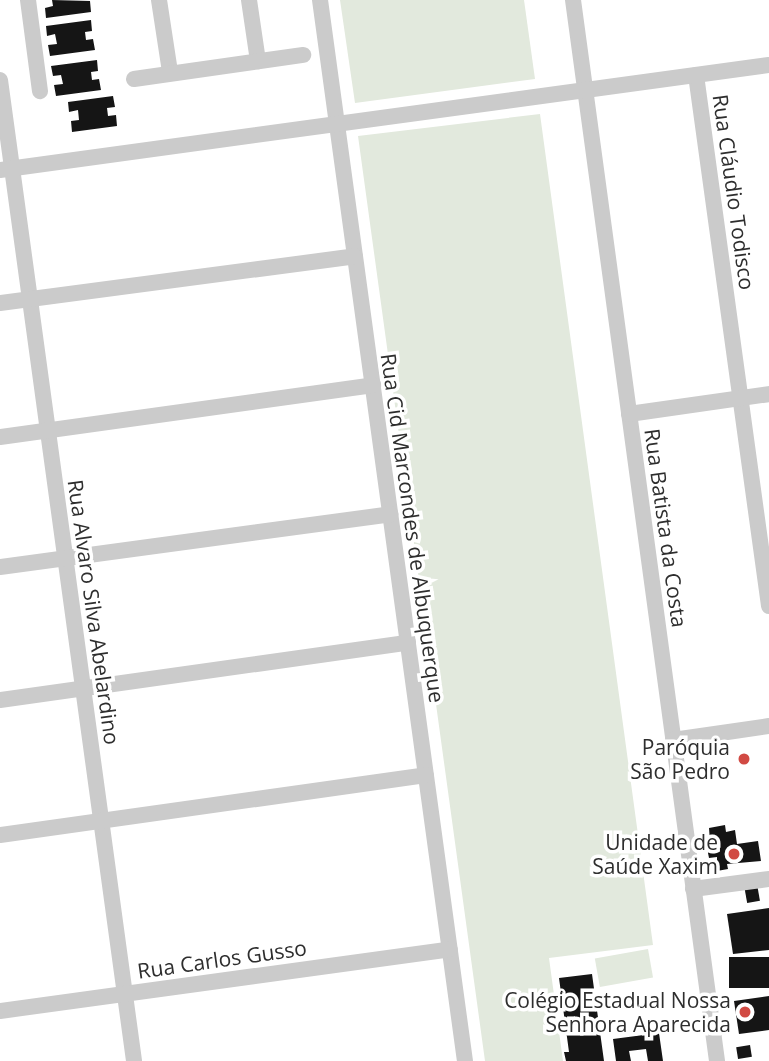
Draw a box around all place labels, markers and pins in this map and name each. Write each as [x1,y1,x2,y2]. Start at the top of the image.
place label: Paróquia São Pedro [630,734,730,784]
marker: Paróquia São Pedro [736,751,752,767]
place label: Unidade de Saúde Xaxim [592,829,718,879]
marker: Unidade de Saúde Xaxim [724,844,744,864]
place label: Colégio Estadual Nossa Senhora Aparecida [504,987,731,1037]
marker: Colégio Estadual Nossa Senhora Aparecida [737,1004,753,1020]

